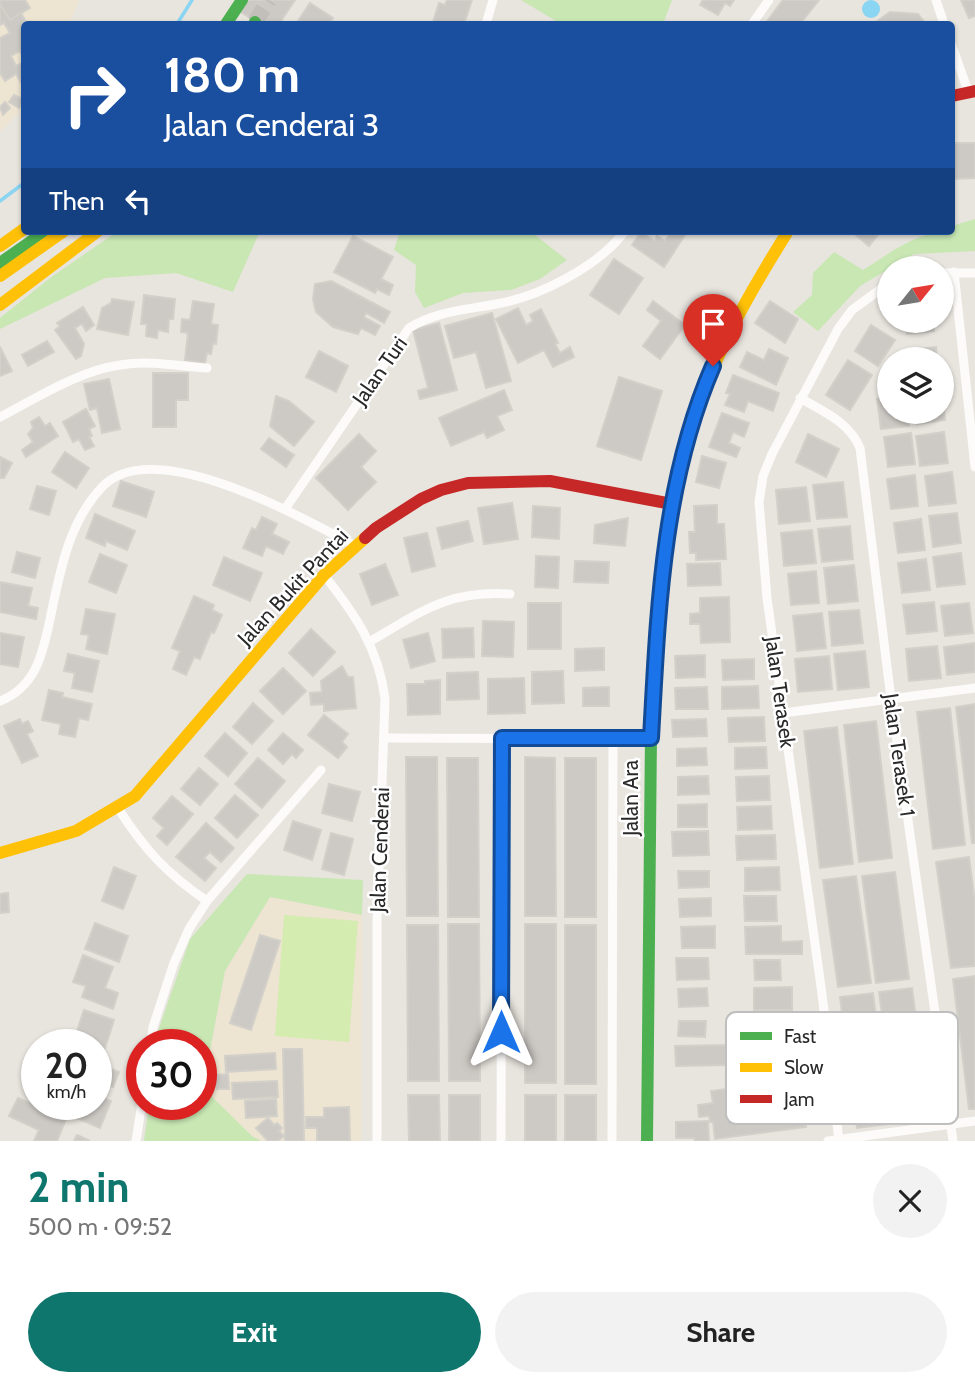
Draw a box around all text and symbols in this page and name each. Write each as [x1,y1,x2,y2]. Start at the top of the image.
text: 180 m [164,45,300,104]
icon: right [49,49,140,140]
text: Jalan Cenderai 3 [164,105,379,144]
icon: left [119,182,157,220]
text: Then [49,185,105,217]
north arrow [877,256,954,332]
map controls [877,256,954,424]
pin [683,294,743,366]
icon: arrive [694,305,732,343]
street label: Jalan Turi [346,332,412,411]
button: layers [877,347,954,424]
street label: Jalan Bukit Pantai [231,523,353,651]
street label: Jalan Terasek [760,634,801,750]
street label: Jalan Terasek 1 [878,691,921,818]
street label: Jalan Ara [618,760,643,837]
street label: Jalan Cenderai [365,787,394,914]
position arrow [464,995,538,1069]
legend [726,1012,958,1124]
text: Fast [784,1025,817,1048]
speed limit sign: 30 [126,1029,217,1120]
text: 20 [45,1044,88,1087]
text: Slow [784,1056,824,1079]
text: km/h [47,1081,86,1103]
text: Jam [783,1088,814,1111]
text: 2 min [28,1161,129,1213]
button: close [873,1164,947,1238]
text: 500 m · 09:52 [28,1213,172,1241]
button: Exit [28,1292,481,1372]
button: Share [495,1292,947,1372]

